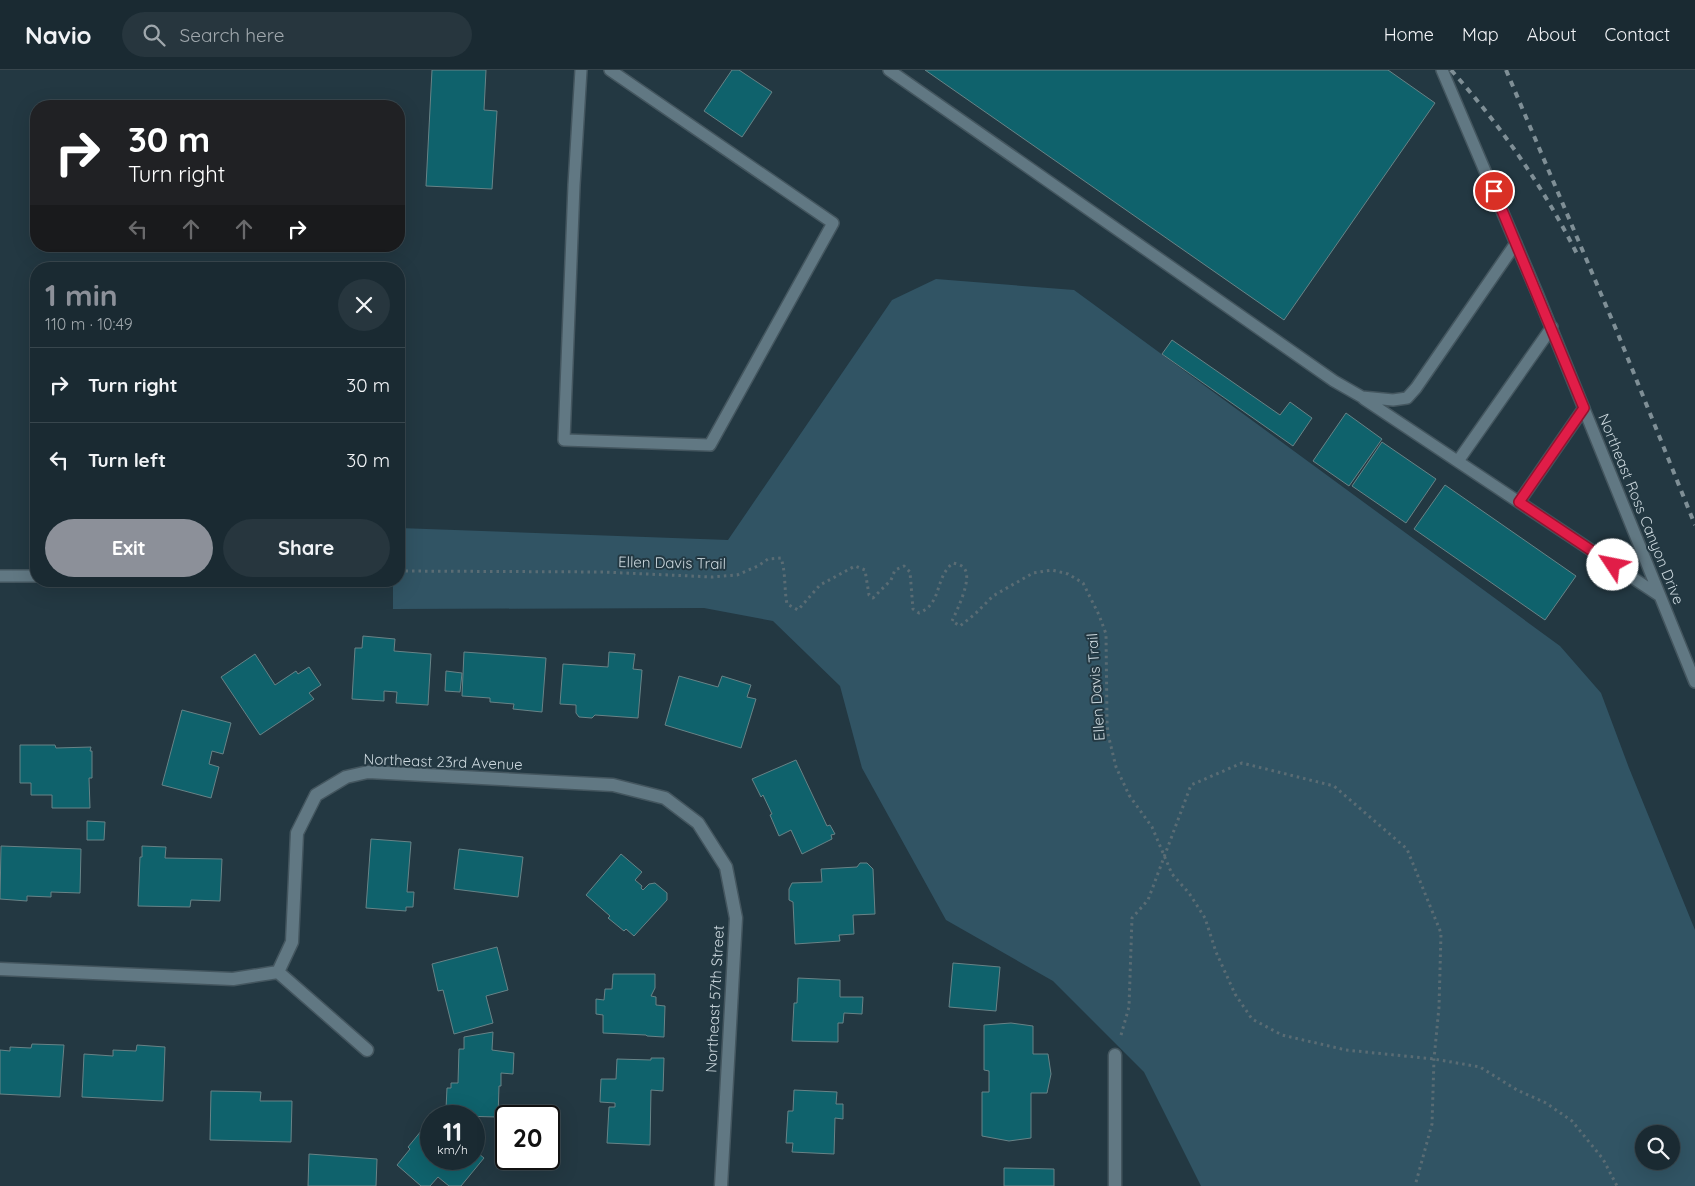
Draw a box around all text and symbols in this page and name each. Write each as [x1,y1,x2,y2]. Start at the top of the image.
search box [122,12,472,57]
text: Navio [25,20,92,50]
icon: search [140,21,168,49]
text: Search here [180,23,284,47]
text: Home [1384,23,1434,46]
text: Map [1462,23,1499,46]
text: About [1527,23,1577,46]
text: Contact [1605,23,1670,46]
text: 30 m [128,117,210,161]
icon: right [45,120,110,185]
text: Turn right [128,160,225,188]
pin [1473,170,1515,212]
icon: arrive [1480,177,1508,205]
icon: left [124,215,152,243]
icon: ahead [177,215,205,243]
icon: ahead [230,215,258,243]
icon: right [283,215,311,243]
text: 1 min [45,276,118,314]
button: close [338,279,390,331]
text: 110 m · 10:49 [45,314,133,334]
icon: right [45,371,73,399]
text: Turn right [88,373,177,397]
text: 30 m [346,373,390,397]
street label: Northeast Ross Canyon Drive [1594,411,1689,607]
icon: left [45,446,73,474]
text: Turn left [88,448,166,472]
text: 30 m [346,448,390,472]
button: Exit [45,519,213,577]
button: Share [223,519,390,577]
position arrow [1586,538,1638,590]
street label: Ellen Davis Trail [618,552,726,573]
street label: Ellen Davis Trail [1082,633,1109,742]
street label: Northeast 23rd Avenue [363,749,523,774]
street label: Northeast 57th Street [701,925,728,1073]
speed limit sign: 20 [495,1105,560,1170]
text: 11 [443,1116,462,1147]
map controls [1635,1125,1680,1170]
button: search [1635,1125,1680,1170]
text: km/h [437,1142,468,1157]

